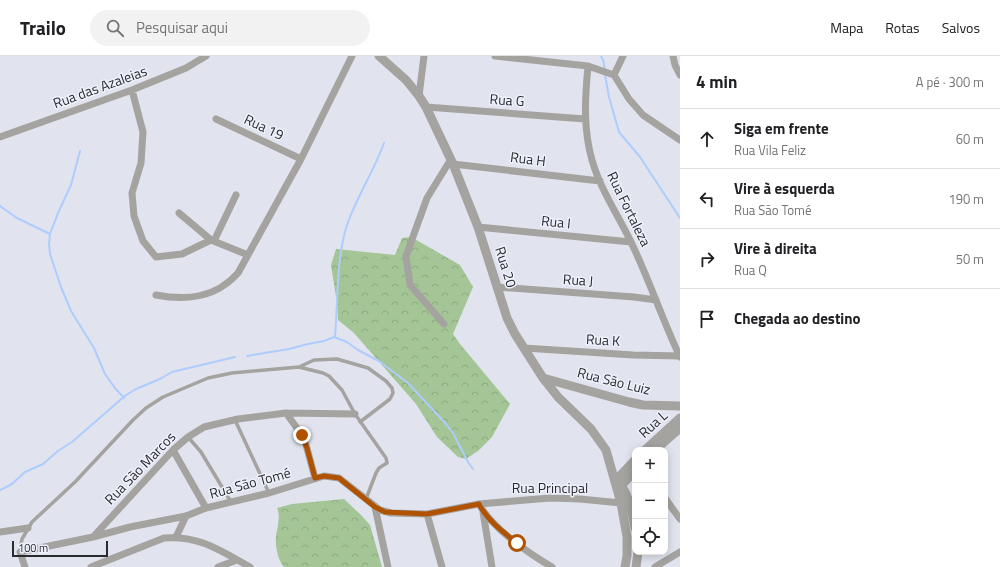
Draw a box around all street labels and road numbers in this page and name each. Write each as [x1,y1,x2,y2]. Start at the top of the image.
street label: Rua das Azaleias [50,60,150,113]
street label: Rua G [489,88,525,111]
street label: Rua 19 [241,108,288,145]
street label: Rua H [509,146,547,171]
street label: Rua Fortaleza [602,168,657,250]
street label: Rua I [540,210,572,233]
street label: Rua 20 [490,244,523,290]
street label: Rua J [562,268,594,291]
street label: Rua K [585,328,621,351]
street label: Rua São Luiz [575,361,653,400]
street label: Rua L [633,405,672,442]
street label: Rua São Marcos [99,426,180,509]
street label: Rua São Tomé [207,462,293,503]
street label: Rua Principal [512,477,588,498]

